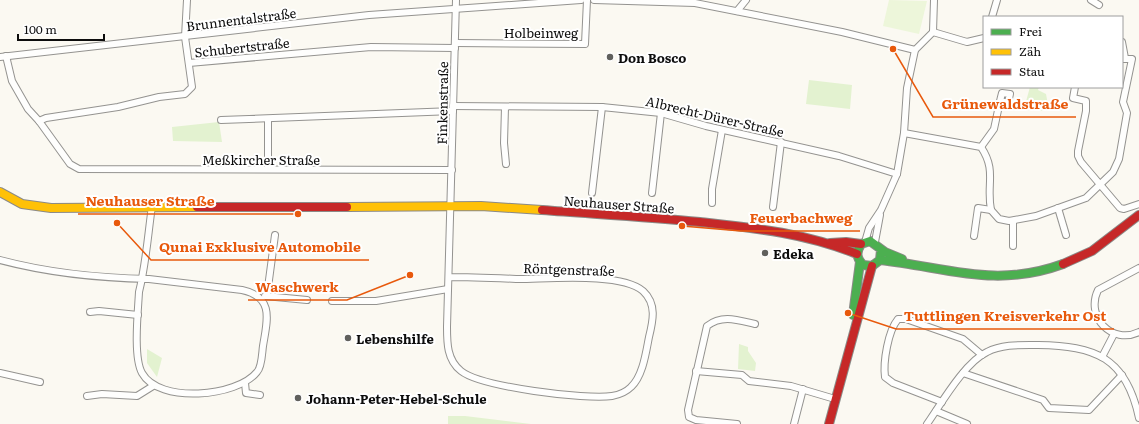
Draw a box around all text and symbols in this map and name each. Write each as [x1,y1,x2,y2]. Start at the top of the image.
street label: Brunnentalstraße [185,3,297,35]
scale bar [18,16,104,42]
legend [983,16,1123,88]
text: 100 m [24,20,57,38]
text: Frei [1019,22,1042,40]
street label: Holbeinweg [504,23,579,42]
street label: Schubertstraße [194,33,291,61]
text: Zäh [1019,42,1041,60]
place label: Don Bosco [618,48,686,67]
marker: Don Bosco [605,52,615,62]
street label: Finkenstraße [432,61,452,145]
text: Stau [1019,62,1045,80]
street label: Albrecht-Dürer-Straße [644,91,786,141]
callout: Grünewaldstraße [933,91,1076,117]
text: Grünewaldstraße [942,93,1069,113]
street label: Meßkircher Straße [202,150,320,169]
callout: Neuhauser Straße [78,188,223,214]
text: Neuhauser Straße [85,190,215,210]
street label: Neuhauser Straße [563,191,675,217]
callout: Feuerbachweg [741,205,860,231]
text: Feuerbachweg [749,207,853,227]
callout: Qunai Exklusive Automobile [151,234,369,260]
text: Qunai Exklusive Automobile [159,236,361,256]
place label: Edeka [773,244,814,263]
marker: Edeka [760,248,770,258]
street label: Röntgenstraße [523,258,615,280]
callout: Waschwerk [248,274,347,300]
text: Waschwerk [255,276,339,296]
callout: Tuttlingen Kreisverkehr Ost [896,303,1114,329]
text: Tuttlingen Kreisverkehr Ost [904,305,1107,325]
place label: Lebenshilfe [356,329,434,348]
marker: Lebenshilfe [343,333,353,343]
place label: Johann-Peter-Hebel-Schule [306,389,487,408]
marker: Johann-Peter-Hebel-Schule [293,393,303,403]

